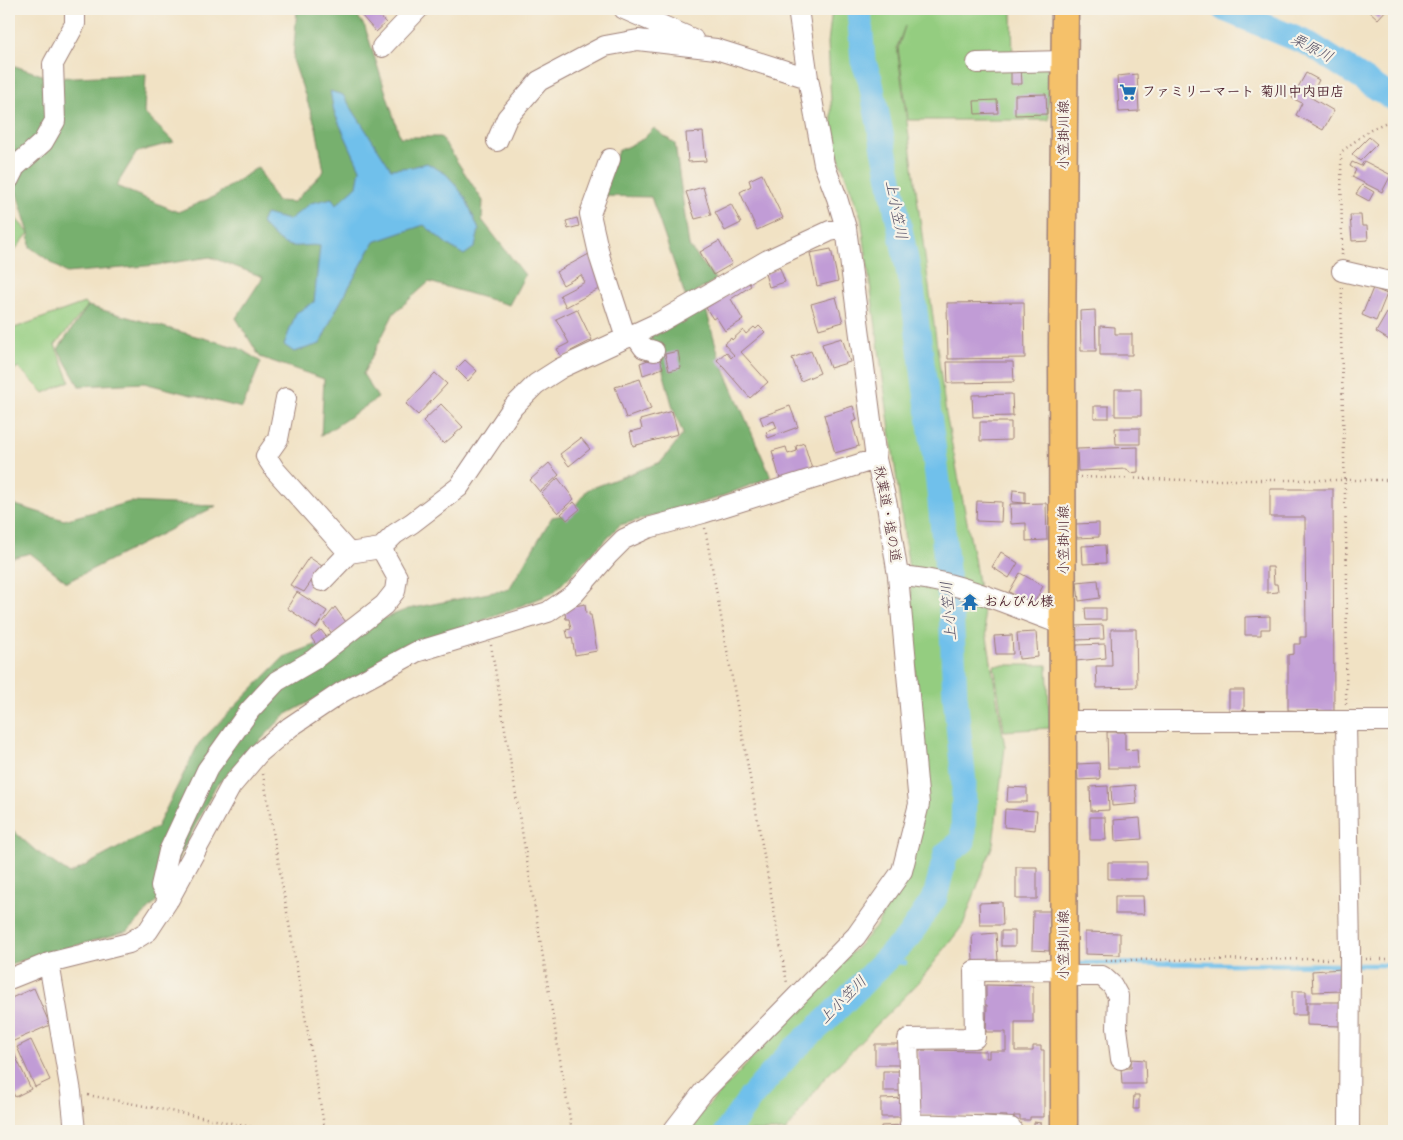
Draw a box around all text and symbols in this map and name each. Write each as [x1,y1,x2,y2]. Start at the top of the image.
water label: 栗原川 [1287,28,1337,68]
supermarket icon: ファミリーマート 菊川中内田店 [1118,82,1138,102]
place label: ファミリーマート 菊川中内田店 [1142,82,1344,102]
street label: 小笠掛川線 [1054,100,1074,170]
water label: 上小笠川 [880,179,912,241]
street label: 秋葉道・塩の道 [869,464,905,564]
street label: 小笠掛川線 [1054,505,1074,575]
water label: 上小笠川 [936,580,962,642]
temple icon: おんびん様 [960,592,980,612]
place label: おんびん様 [984,592,1054,612]
street label: 小笠掛川線 [1054,910,1074,980]
water label: 上小笠川 [814,971,872,1029]

